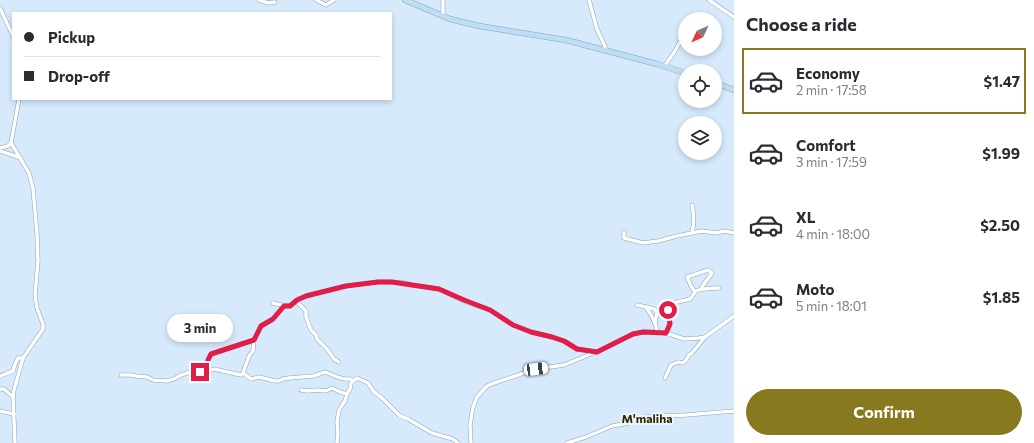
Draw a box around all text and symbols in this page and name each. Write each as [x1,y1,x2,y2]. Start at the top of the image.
north arrow [678,12,722,56]
map controls [678,12,722,160]
text: Choose a ride [746,13,857,35]
text: Pickup [48,28,95,46]
icon: car [748,63,784,99]
button: locate [678,64,722,108]
text: Economy [796,64,860,82]
text: Drop-off [48,67,110,85]
text: $1.47 [984,72,1020,90]
text: 2 min · 17:58 [796,82,867,98]
button: layers [678,116,722,160]
icon: car [748,135,784,171]
text: Comfort [796,136,856,154]
text: $1.99 [982,144,1020,162]
text: 3 min · 17:59 [796,154,867,170]
icon: car [748,207,784,243]
text: XL [796,208,815,226]
text: $2.50 [980,216,1020,234]
text: 4 min · 18:00 [796,226,870,242]
icon: car [748,279,784,315]
text: Moto [796,280,835,298]
text: $1.85 [983,288,1020,306]
text: 5 min · 18:01 [796,298,867,314]
route start [659,301,677,319]
callout: 3 min [167,314,233,342]
text: 3 min [184,320,216,336]
car [523,362,549,376]
route end [191,363,209,381]
button: Confirm [746,389,1022,435]
district label: M'maliha [622,411,672,425]

